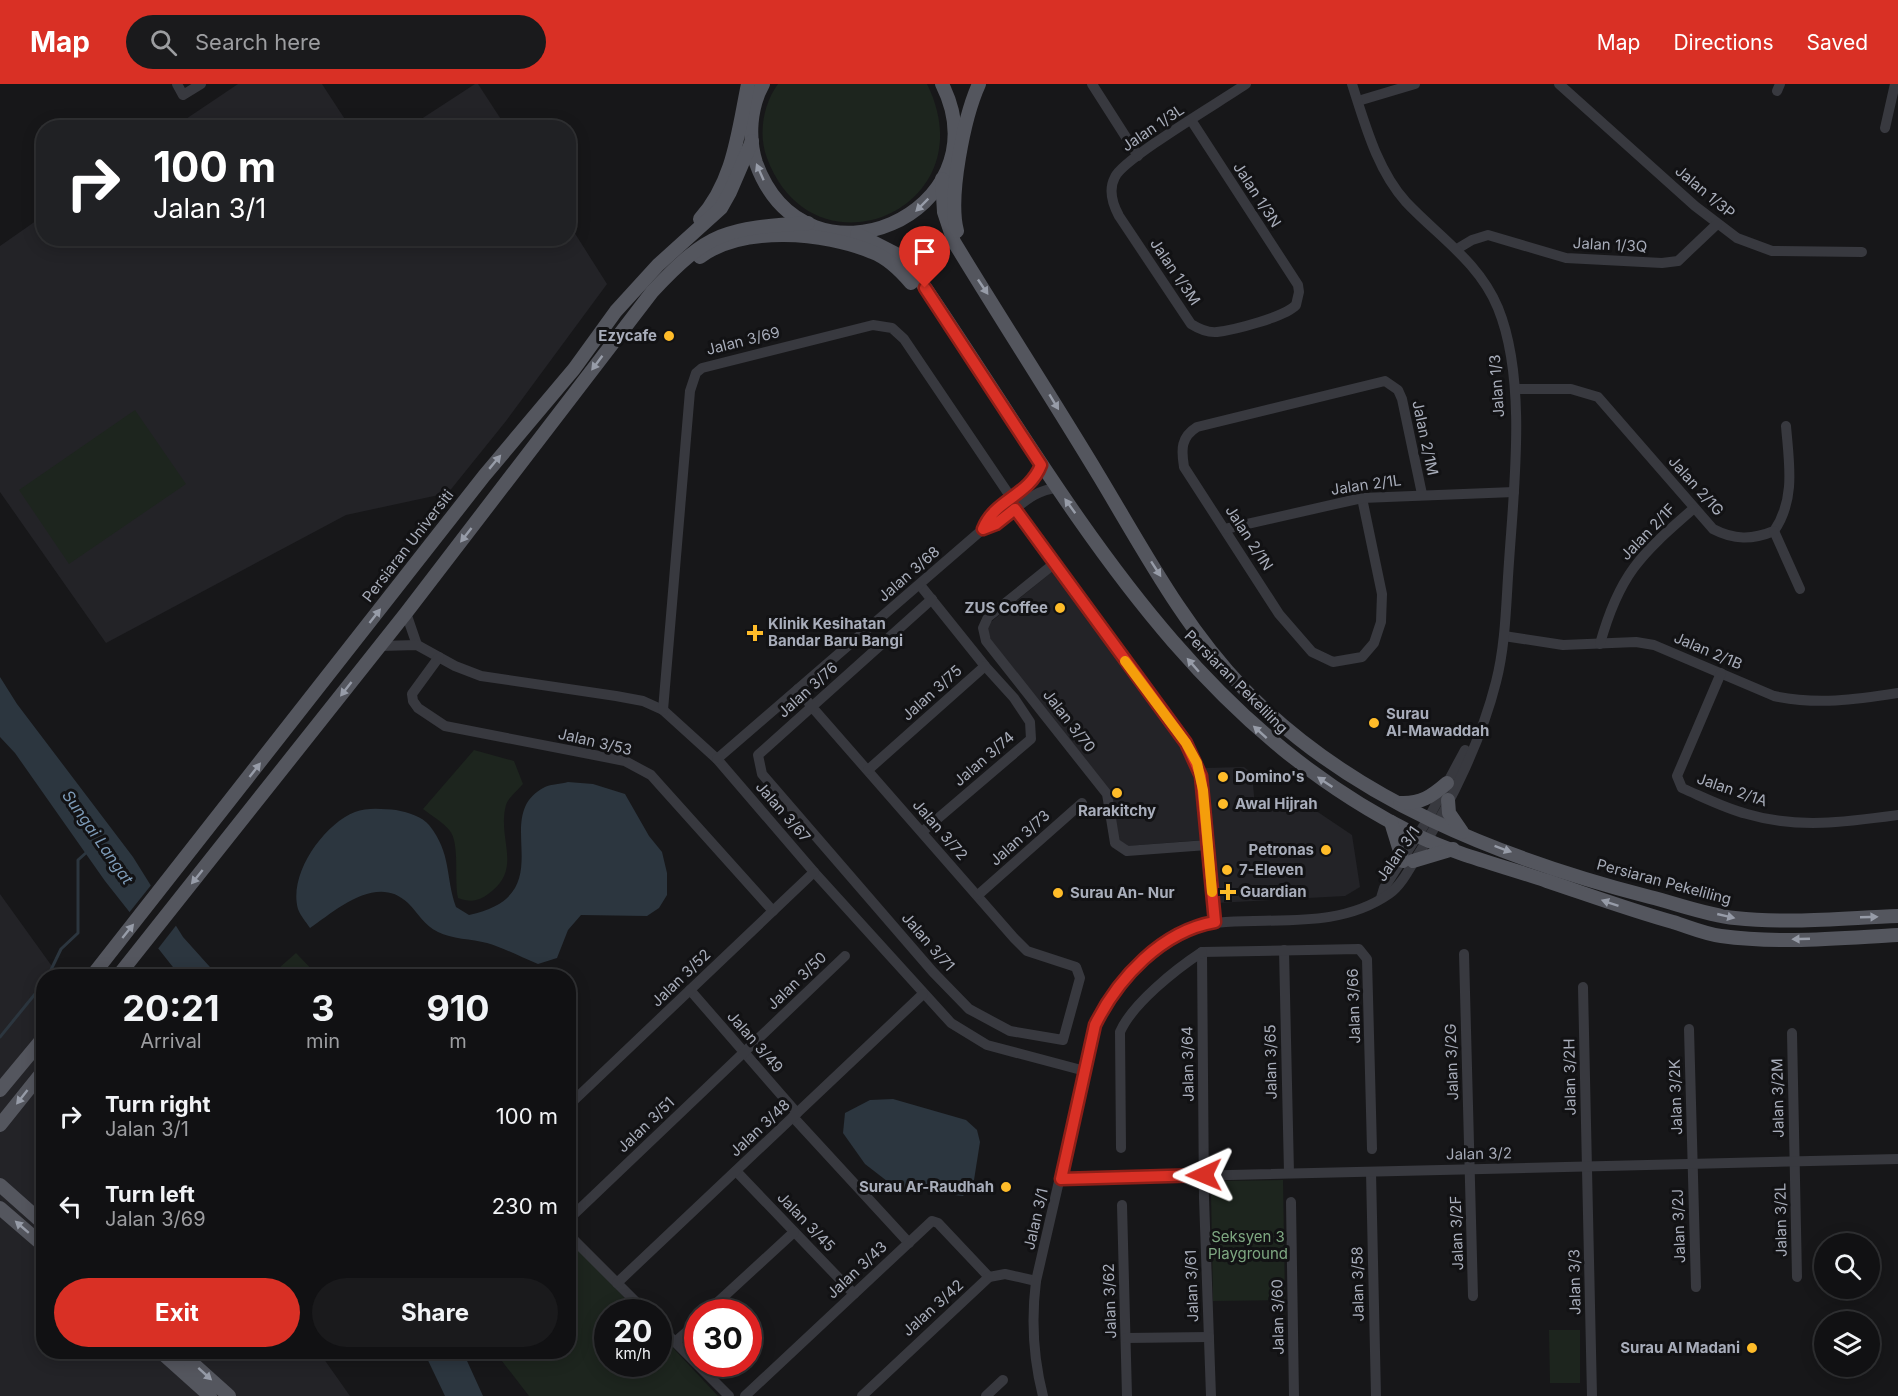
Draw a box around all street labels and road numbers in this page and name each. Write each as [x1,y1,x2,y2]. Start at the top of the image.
street label: Jalan 1/3L [1118,100,1188,155]
street label: Jalan 1/3N [1229,158,1286,231]
street label: Jalan 1/3P [1671,161,1739,222]
street label: Jalan 1/3Q [1572,233,1648,256]
street label: Jalan 1/3M [1146,235,1205,309]
street label: Jalan 3/69 [704,322,782,359]
street label: Jalan 1/3 [1485,354,1508,418]
street label: Jalan 2/1M [1408,399,1443,477]
street label: Jalan 2/1G [1665,452,1728,520]
street label: Jalan 2/1L [1329,470,1403,499]
street label: Persiaran Universiti [358,486,457,606]
street label: Jalan 2/1F [1616,499,1679,564]
street label: Jalan 2/1N [1221,501,1278,574]
street label: Jalan 3/68 [874,542,943,606]
street label: Persiaran Pekeliling [1181,626,1292,737]
street label: Jalan 2/1B [1671,628,1745,673]
street label: Jalan 3/76 [774,658,842,722]
street label: Jalan 3/75 [898,661,966,725]
street label: Jalan 3/70 [1039,685,1100,756]
street label: Jalan 3/53 [556,724,634,759]
street label: Jalan 3/74 [949,727,1018,790]
street label: Jalan 2/1A [1694,769,1770,810]
street label: Jalan 3/67 [752,777,815,846]
street label: Jalan 3/72 [909,795,972,864]
street label: Jalan 3/73 [986,806,1054,870]
street label: Jalan 3/1 [1372,822,1423,885]
street label: Persiaran Pekeliling [1595,854,1733,909]
street label: Jalan 3/71 [898,908,959,975]
street label: Jalan 3/52 [647,945,714,1011]
street label: Jalan 3/50 [763,948,830,1014]
street label: Jalan 3/66 [1343,968,1364,1044]
street label: Jalan 3/49 [723,1007,787,1077]
street label: Jalan 3/2G [1441,1023,1462,1101]
street label: Jalan 3/65 [1260,1024,1281,1100]
street label: Jalan 3/64 [1177,1026,1198,1102]
street label: Jalan 3/2H [1559,1038,1580,1116]
street label: Jalan 3/2M [1767,1058,1788,1138]
street label: Jalan 3/2K [1665,1059,1686,1135]
street label: Jalan 3/51 [613,1093,678,1156]
street label: Jalan 3/48 [725,1095,794,1160]
street label: Jalan 3/2 [1446,1143,1512,1164]
street label: Jalan 3/2L [1770,1183,1791,1257]
street label: Jalan 3/1 [1019,1186,1052,1252]
street label: Jalan 3/45 [773,1188,839,1255]
street label: Jalan 3/2J [1668,1188,1689,1264]
street label: Jalan 3/2F [1446,1195,1467,1271]
street label: Jalan 3/43 [822,1237,891,1302]
street label: Jalan 3/58 [1347,1246,1368,1322]
street label: Jalan 3/3 [1564,1249,1585,1315]
street label: Jalan 3/61 [1181,1250,1202,1322]
street label: Jalan 3/62 [1099,1263,1120,1339]
street label: Jalan 3/42 [898,1275,967,1340]
street label: Jalan 3/60 [1267,1279,1288,1355]

